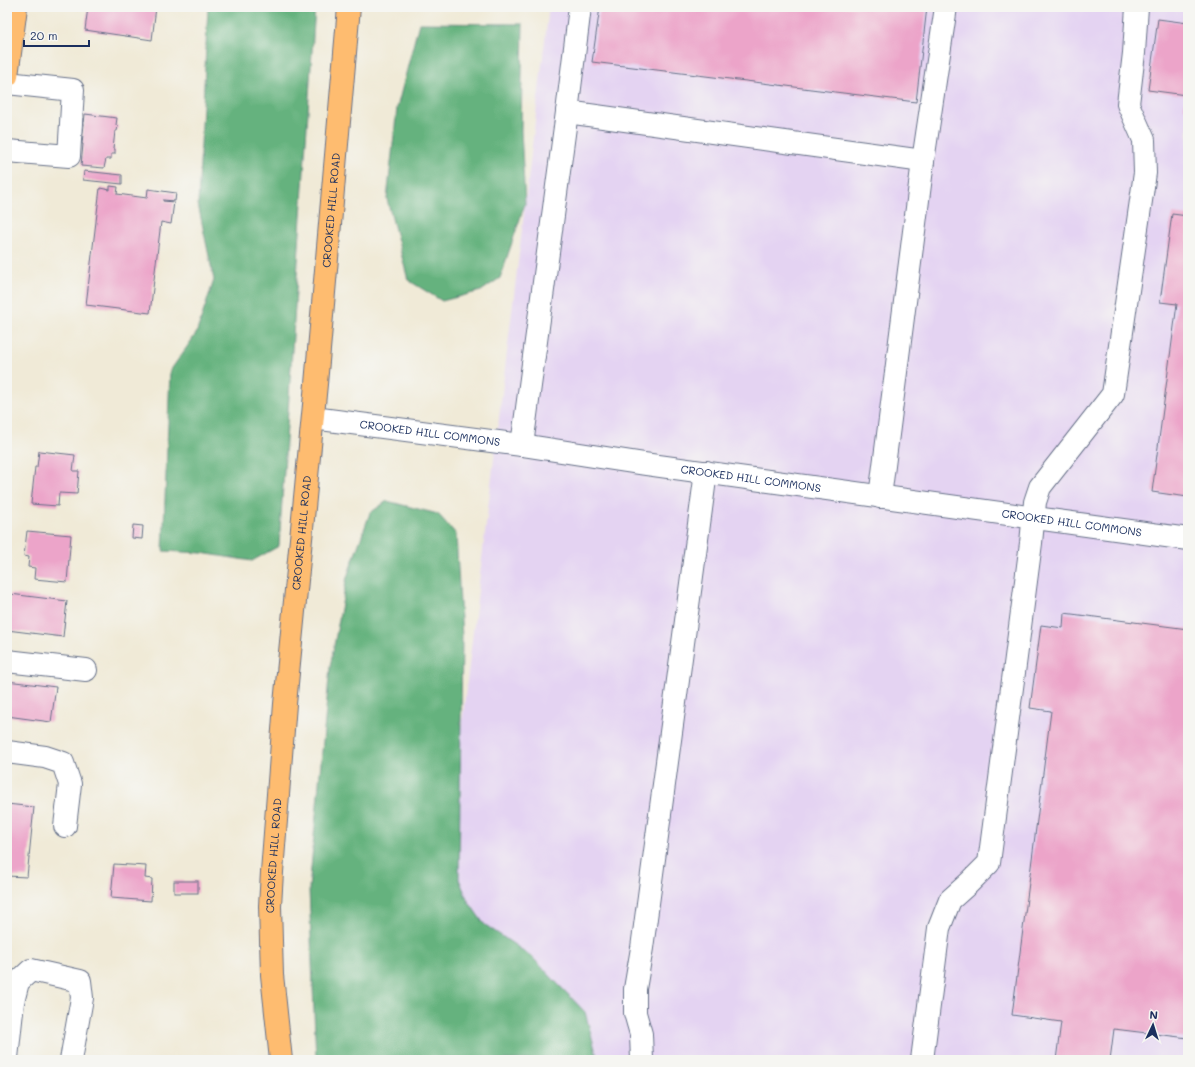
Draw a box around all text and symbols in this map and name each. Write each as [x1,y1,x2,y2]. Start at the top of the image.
scale bar [24,22,89,48]
text: 20 m [30,27,58,43]
street label: CROOKED HILL ROAD [318,152,343,268]
street label: CROOKED HILL COMMONS [359,416,501,449]
street label: CROOKED HILL COMMONS [680,461,822,495]
street label: CROOKED HILL ROAD [288,475,314,591]
street label: CROOKED HILL COMMONS [1001,505,1143,540]
street label: CROOKED HILL ROAD [262,798,285,913]
north arrow [1133,1005,1173,1045]
text: N [1149,1007,1158,1022]

